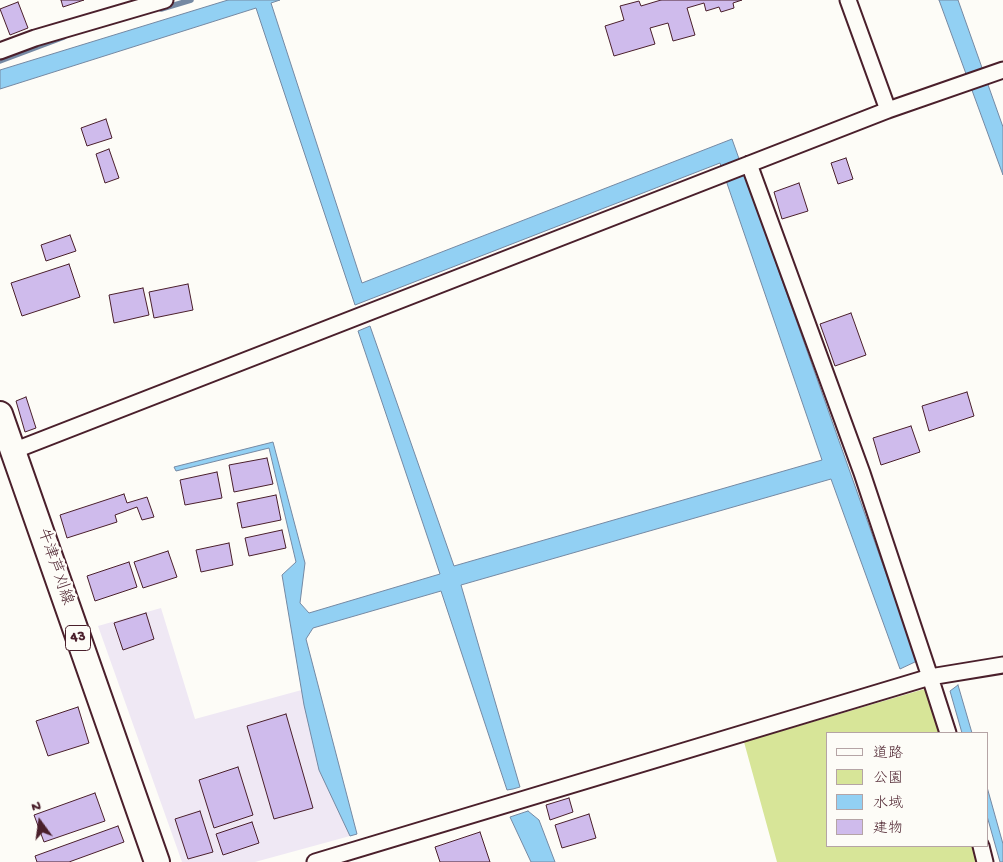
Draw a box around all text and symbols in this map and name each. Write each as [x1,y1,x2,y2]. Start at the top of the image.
street label: 牛津芦刈線 [32,526,76,608]
road number: 43 [66,626,90,650]
legend [826,732,988,847]
text: 道路 [873,745,903,763]
text: 公園 [873,770,903,788]
text: 水域 [873,795,903,813]
north arrow [15,797,65,847]
text: N [30,798,43,816]
text: 建物 [873,820,903,838]

